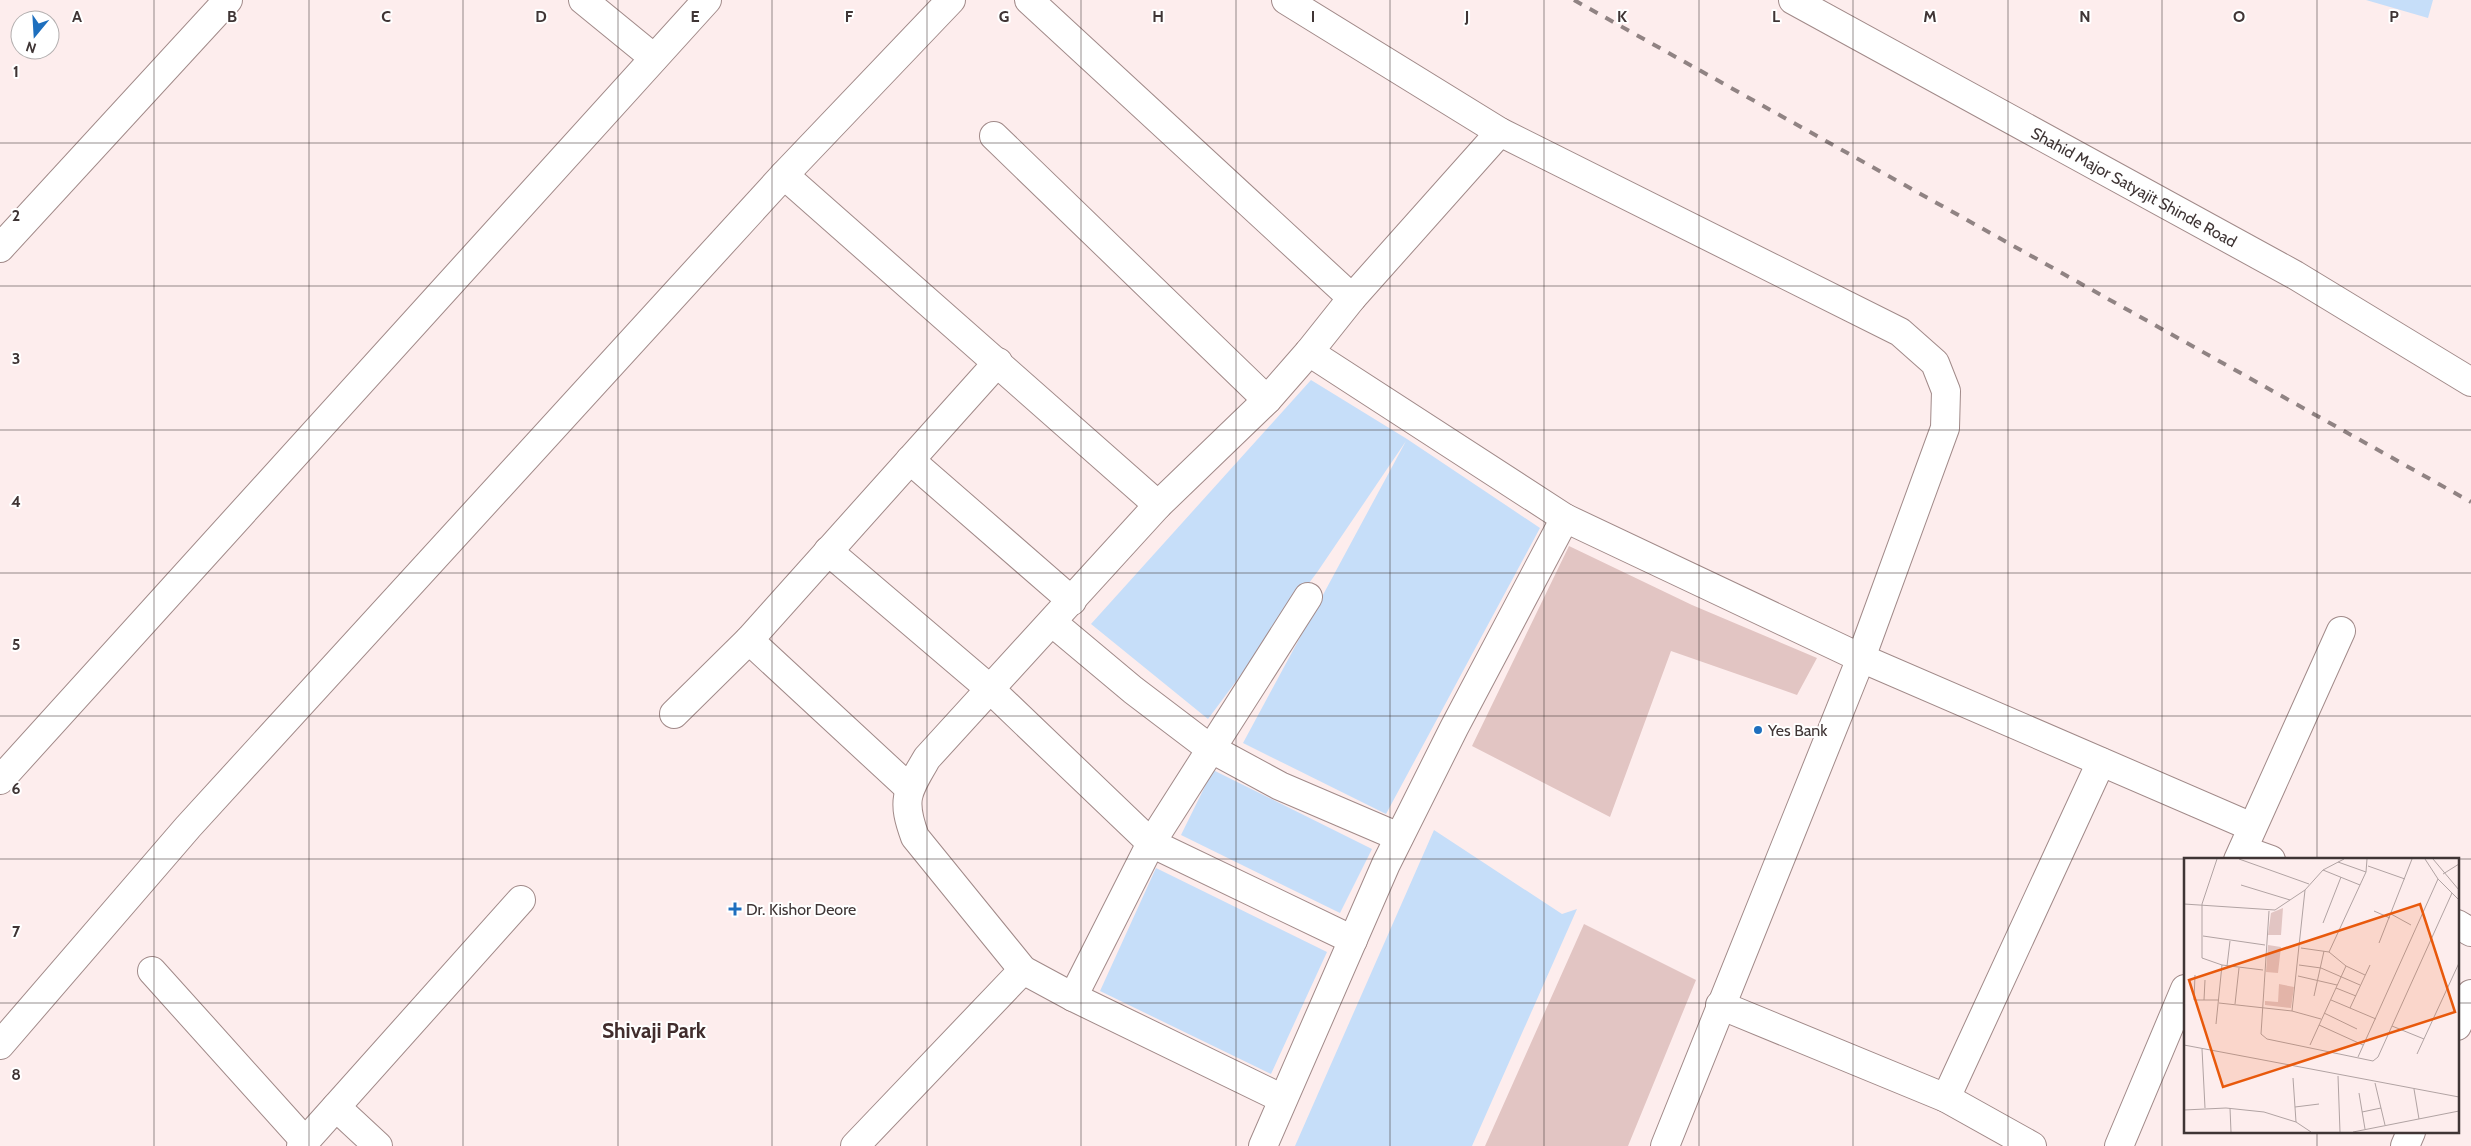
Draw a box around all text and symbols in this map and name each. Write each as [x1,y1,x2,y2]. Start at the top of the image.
text: A [72,7,82,26]
text: B [227,7,237,26]
text: C [381,7,391,26]
text: D [535,7,547,26]
text: E [690,7,700,26]
text: F [845,7,854,26]
text: G [999,7,1009,26]
text: H [1152,7,1164,26]
text: I [1311,7,1315,26]
text: J [1464,7,1469,26]
text: K [1617,7,1627,26]
text: L [1772,7,1780,26]
text: M [1923,7,1937,26]
text: N [2079,7,2091,26]
text: O [2233,7,2245,26]
text: P [2389,7,2399,26]
north arrow [10,10,60,60]
text: N [23,37,38,57]
text: 1 [13,62,19,81]
street label: Shahid Major Satyajit Shinde Road [2028,123,2240,251]
text: 2 [12,206,20,225]
text: 3 [12,349,20,368]
text: 4 [11,492,21,511]
text: 5 [12,635,20,654]
place label: Yes Bank [1767,721,1828,740]
marker: Yes Bank [1752,724,1764,736]
text: 6 [12,779,21,798]
inset map [2184,858,2458,1134]
place label: Dr. Kishor Deore [746,900,856,919]
marker: Dr. Kishor Deore [728,902,742,916]
text: 7 [12,922,21,941]
district label: Shivaji Park [602,1018,707,1043]
text: 8 [11,1065,21,1084]

